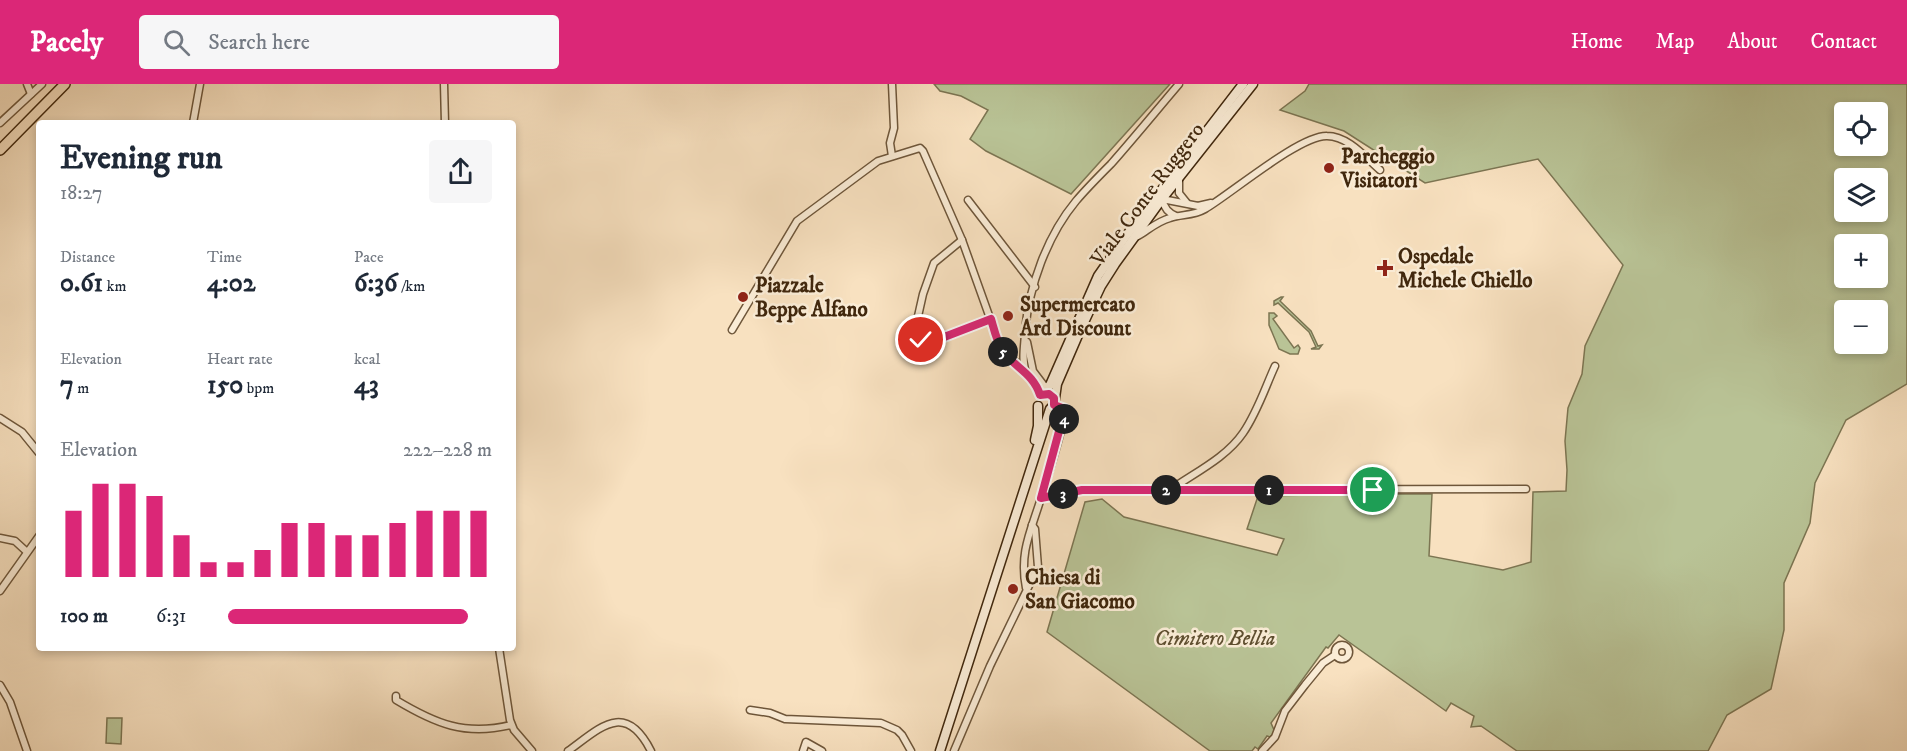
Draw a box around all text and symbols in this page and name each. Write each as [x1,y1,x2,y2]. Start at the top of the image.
search box [139,15,559,69]
text: Pacely [30,25,103,60]
icon: search [160,26,193,59]
text: Search here [208,29,310,56]
text: Home [1571,29,1623,55]
text: Map [1656,29,1694,55]
text: About [1727,29,1778,55]
text: Contact [1811,29,1877,55]
map controls [1834,102,1888,354]
button: locate [1834,102,1888,156]
street label: Viale Conte Ruggero [1085,118,1210,272]
text: Evening run [60,138,222,179]
button: share [429,140,492,203]
place label: Parcheggio Visitatori [1340,144,1435,194]
marker: Parcheggio Visitatori [1322,161,1336,175]
button: layers [1834,168,1888,222]
text: 18:27 [60,181,102,206]
button: + [1834,234,1888,288]
place label: Ospedale Michele Chiello [1398,244,1533,294]
text: Distance [60,247,115,267]
text: Time [207,247,242,267]
text: Pace [354,247,384,267]
marker: Ospedale Michele Chiello [1376,259,1394,277]
text: 0.61 [60,267,103,300]
text: 4:02 [207,267,256,300]
text: 6:36 [354,267,398,300]
place label: Piazzale Beppe Alfano [755,273,868,323]
text: km [103,276,127,296]
text: /km [398,276,425,296]
marker: Piazzale Beppe Alfano [736,290,750,304]
place label: Supermercato Ard Discount [1019,292,1135,342]
button: − [1834,300,1888,354]
marker: Supermercato Ard Discount [1001,309,1015,323]
pin [895,314,946,365]
icon: check [904,323,937,356]
pin: 5 [988,337,1018,367]
text: 5 [999,342,1007,362]
text: Elevation [60,349,122,369]
text: Heart rate [207,349,273,369]
text: kcal [354,349,380,369]
text: 7 [60,369,74,402]
text: 150 [207,369,243,402]
text: 43 [354,369,379,402]
text: m [74,378,89,398]
text: bpm [243,378,274,398]
pin: 4 [1049,404,1079,434]
text: 4 [1059,409,1069,429]
text: Elevation [60,438,137,463]
text: 222–228 m [403,438,492,463]
pin [1347,464,1398,515]
icon: arrive [1356,473,1389,506]
pin: 2 [1151,475,1181,505]
pin: 1 [1254,475,1284,505]
pin: 3 [1048,479,1078,509]
text: 2 [1162,480,1170,500]
text: 1 [1266,480,1272,500]
text: 3 [1060,484,1066,504]
place label: Chiesa di San Giacomo [1025,565,1135,615]
marker: Chiesa di San Giacomo [1006,582,1020,596]
text: 100 m [60,604,108,629]
text: 6:31 [156,604,186,629]
park label: Cimitero Bellia [1155,626,1275,652]

